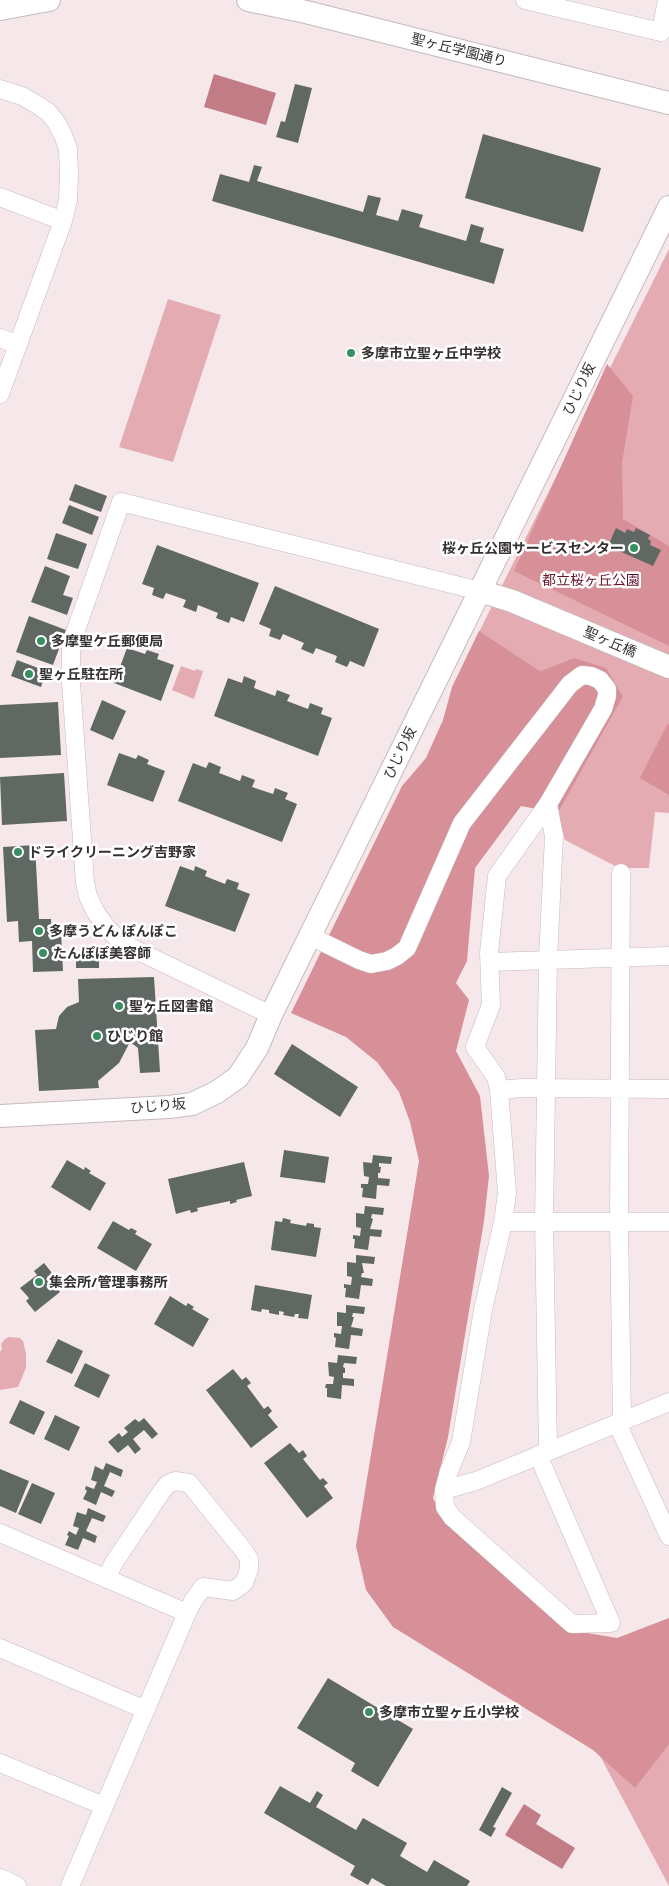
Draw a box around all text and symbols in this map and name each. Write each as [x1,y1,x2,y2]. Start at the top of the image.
street label: 聖ヶ丘学園通り [409,30,509,70]
place label: 多摩市立聖ヶ丘中学校 [361,345,501,361]
marker: 多摩市立聖ヶ丘中学校 [345,347,357,359]
street label: ひじり坂 [559,360,599,418]
place label: 桜ヶ丘公園サービスセンター [442,540,624,556]
marker: 桜ヶ丘公園サービスセンター [628,542,640,554]
park label: 都立桜ヶ丘公園 [542,572,640,588]
street label: 聖ヶ丘橋 [581,623,639,661]
place label: 多摩聖ケ丘郵便局 [51,633,163,649]
marker: 多摩聖ケ丘郵便局 [35,635,47,647]
place label: 聖ヶ丘駐在所 [39,666,123,682]
marker: 聖ヶ丘駐在所 [23,668,35,680]
street label: ひじり坂 [380,724,420,782]
place label: ドライクリーニング吉野家 [28,844,196,860]
marker: ドライクリーニング吉野家 [12,846,24,858]
place label: 多摩うどん ぽんぽこ [49,923,178,939]
marker: 多摩うどん ぽんぽこ [33,925,45,937]
place label: たんぽぽ美容師 [53,945,151,961]
marker: たんぽぽ美容師 [37,947,49,959]
place label: 聖ヶ丘図書館 [129,998,213,1014]
marker: 聖ヶ丘図書館 [113,1000,125,1012]
place label: ひじり館 [107,1028,163,1044]
marker: ひじり館 [91,1030,103,1042]
street label: ひじり坂 [129,1095,187,1117]
place label: 集会所/管理事務所 [49,1274,168,1290]
marker: 集会所/管理事務所 [33,1276,45,1288]
place label: 多摩市立聖ヶ丘小学校 [379,1704,519,1720]
marker: 多摩市立聖ヶ丘小学校 [363,1706,375,1718]

